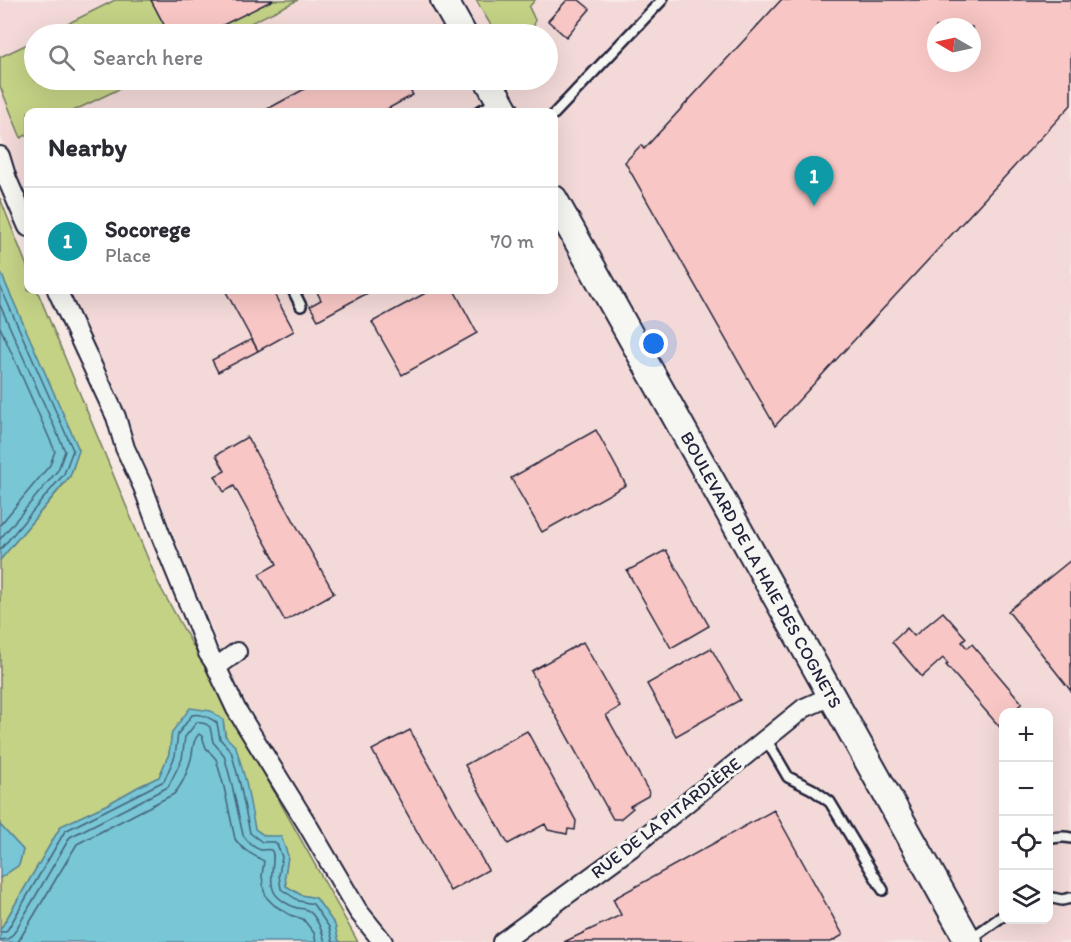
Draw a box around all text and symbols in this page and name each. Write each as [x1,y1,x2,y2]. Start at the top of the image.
north arrow [927,18,981,72]
search box [24,24,558,90]
icon: search [45,41,78,74]
text: Search here [93,44,203,71]
text: Nearby [48,131,127,163]
pin: 1 [794,156,834,206]
text: Socorege [105,216,191,243]
text: 1 [63,229,72,253]
text: 70 m [490,229,534,253]
text: Place [105,243,151,267]
your location [639,329,668,358]
street label: BOULEVARD DE LA HAIE DES COGNETS [676,428,846,712]
map controls [999,708,1053,924]
button: + [999,708,1053,762]
street label: RUE DE LA PITARDIÈRE [587,753,745,883]
button: − [999,762,1053,816]
button: locate [999,816,1053,870]
button: layers [999,870,1053,924]

